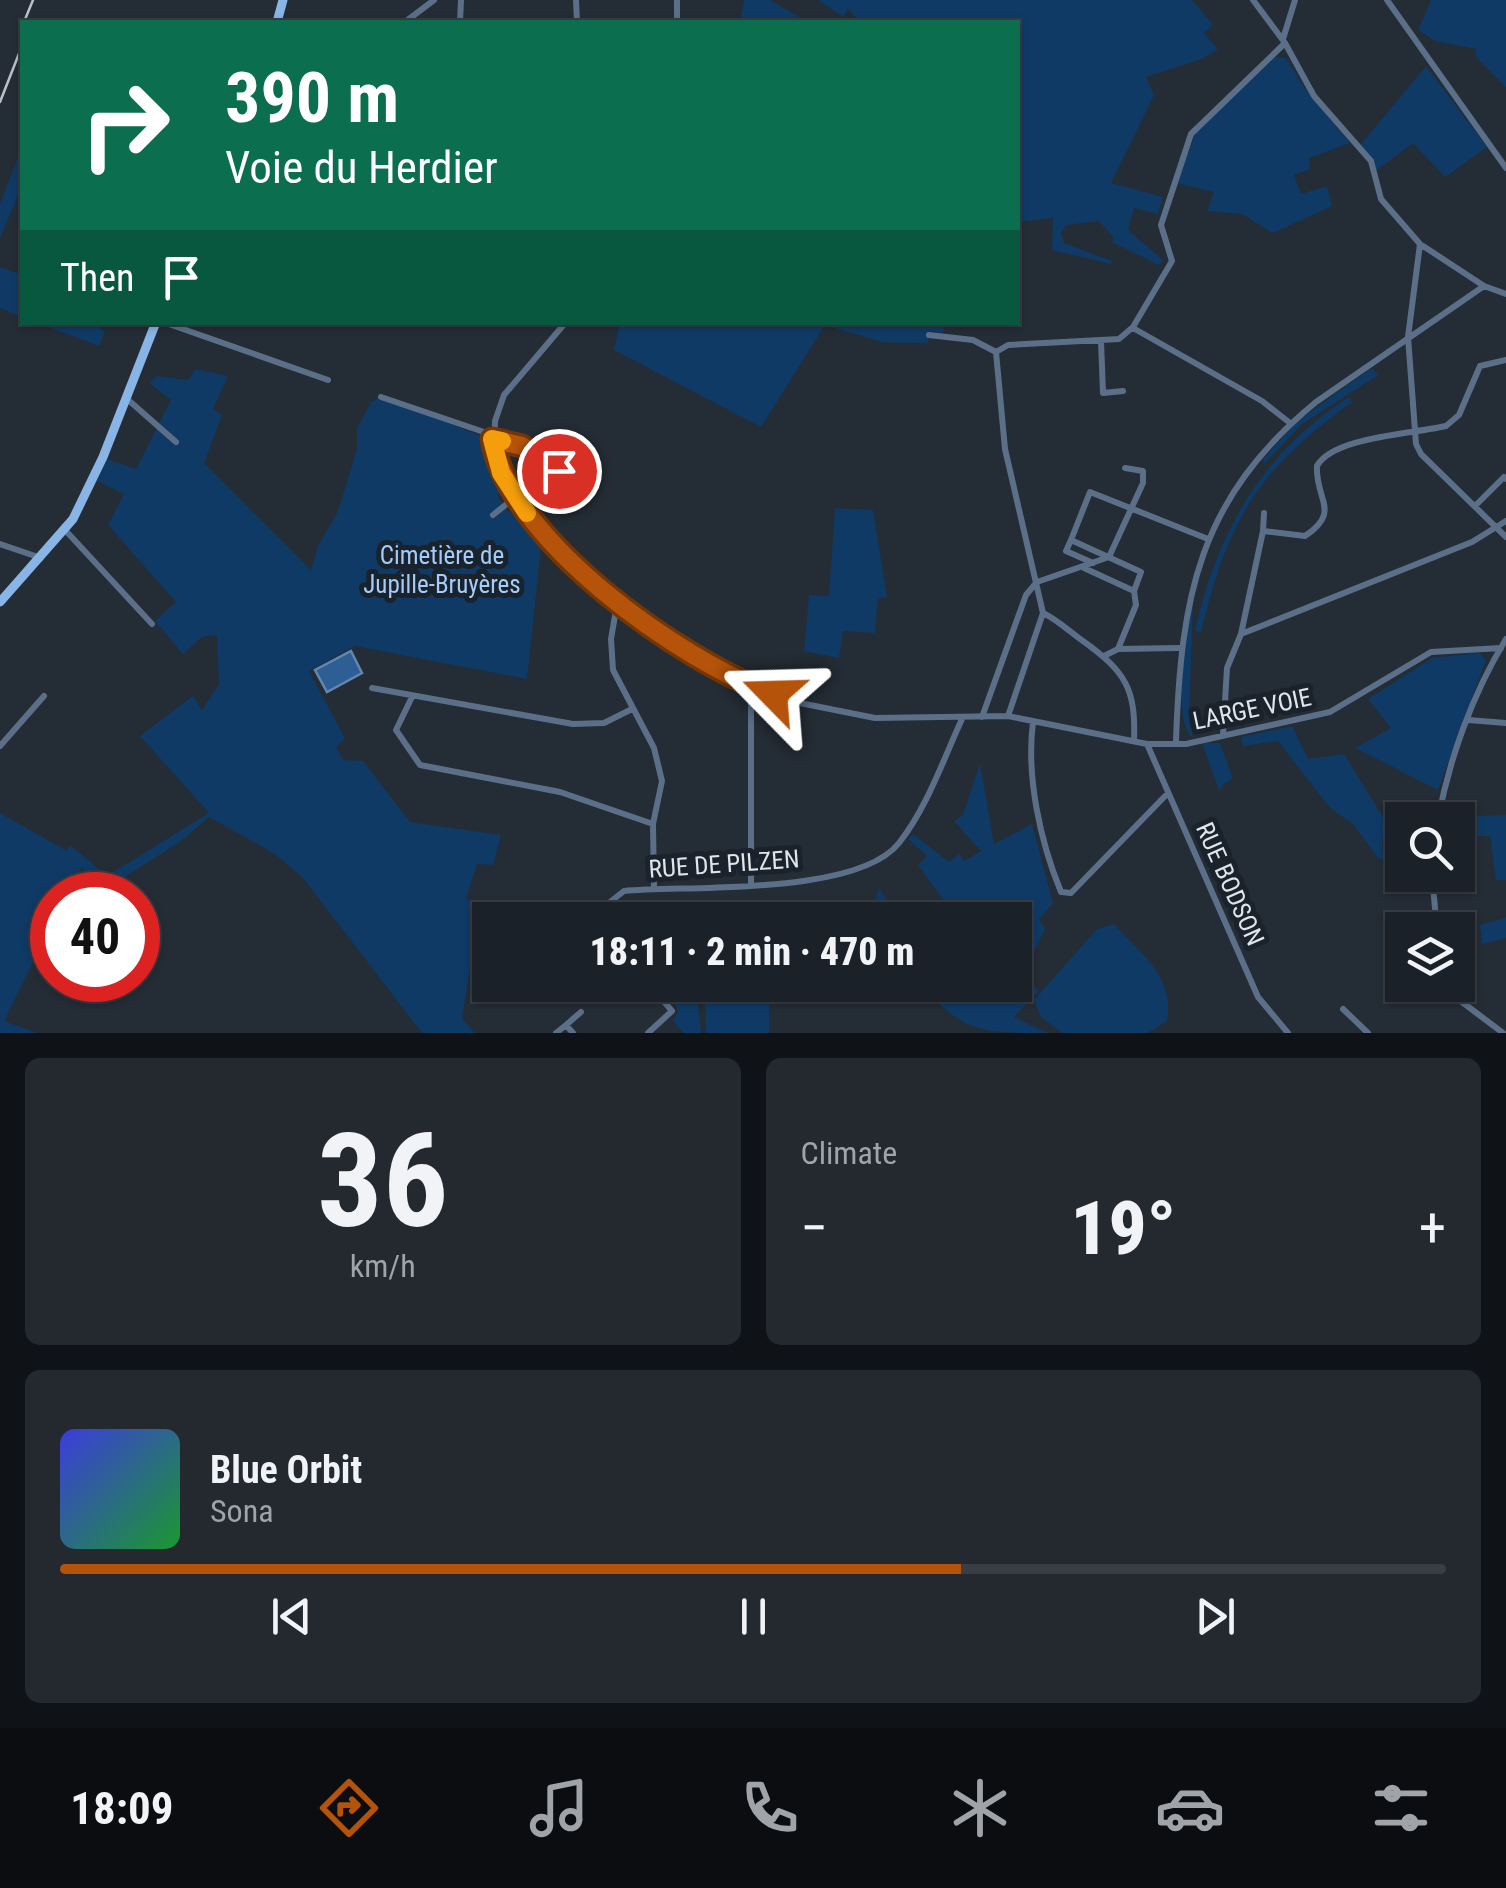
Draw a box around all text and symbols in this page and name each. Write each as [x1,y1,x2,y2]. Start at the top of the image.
text: 390 m [225,57,399,139]
icon: right [60,60,190,190]
text: Voie du Herdier [225,141,498,194]
icon: arrive [154,250,209,305]
text: Then [60,256,134,300]
pin [517,429,602,514]
icon: arrive [532,444,587,499]
park label: Cimetière de Jupille-Bruyères [363,541,521,599]
position arrow [721,642,825,746]
street label: LARGE VOIE [1190,682,1314,736]
map controls [1385,802,1475,1002]
button: search [1385,802,1475,892]
street label: RUE BODSON [1190,818,1270,950]
street label: RUE DE PILZEN [648,844,800,884]
speed limit sign: 40 [30,872,160,1002]
button: layers [1385,912,1475,1002]
text: 18:11 · 2 min · 470 m [590,930,914,974]
text: 36 [317,1105,448,1258]
text: Climate [801,1134,897,1172]
text: 19° [1070,1184,1176,1272]
text: − [801,1196,828,1260]
text: + [1419,1196,1446,1260]
text: km/h [350,1247,416,1285]
text: Blue Orbit [210,1448,362,1492]
text: Sona [210,1492,273,1530]
icon: previous [264,1589,319,1644]
icon: pause [726,1589,781,1644]
icon: next [1188,1589,1243,1644]
icon: directions [314,1773,384,1843]
icon: music [524,1773,594,1843]
icon: phone [735,1773,805,1843]
icon: climate [945,1773,1015,1843]
icon: car [1155,1773,1225,1843]
icon: filters [1366,1773,1436,1843]
text: 18:09 [70,1782,173,1835]

